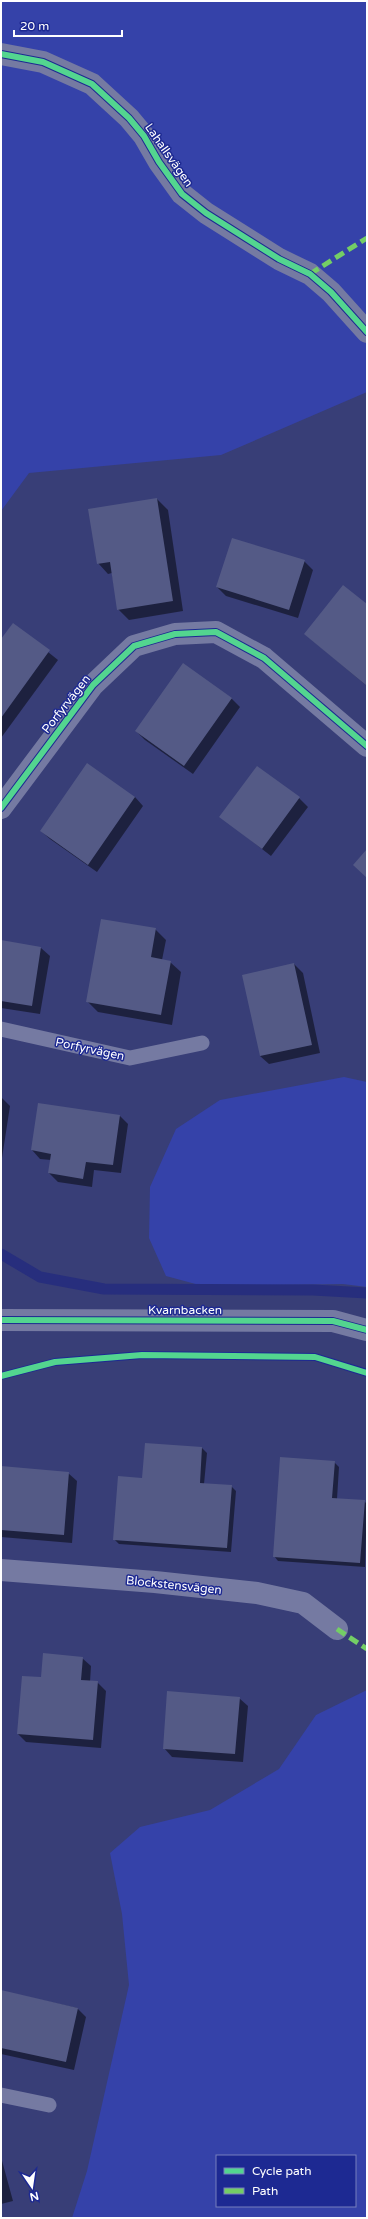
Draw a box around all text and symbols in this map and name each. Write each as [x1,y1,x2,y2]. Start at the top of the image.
scale bar [14,12,122,38]
text: 20 m [20,19,49,33]
street label: Lahallsvägen [142,121,196,189]
street label: Porfyrvägen [39,672,93,736]
street label: Porfyrvägen [54,1035,126,1063]
street label: Kvarnbacken [148,1303,222,1317]
street label: Blockstensvägen [125,1573,223,1597]
legend [216,2155,356,2207]
text: Cycle path [252,2164,311,2178]
north arrow [12,2167,52,2207]
text: Path [252,2184,278,2198]
text: N [28,2189,40,2204]

